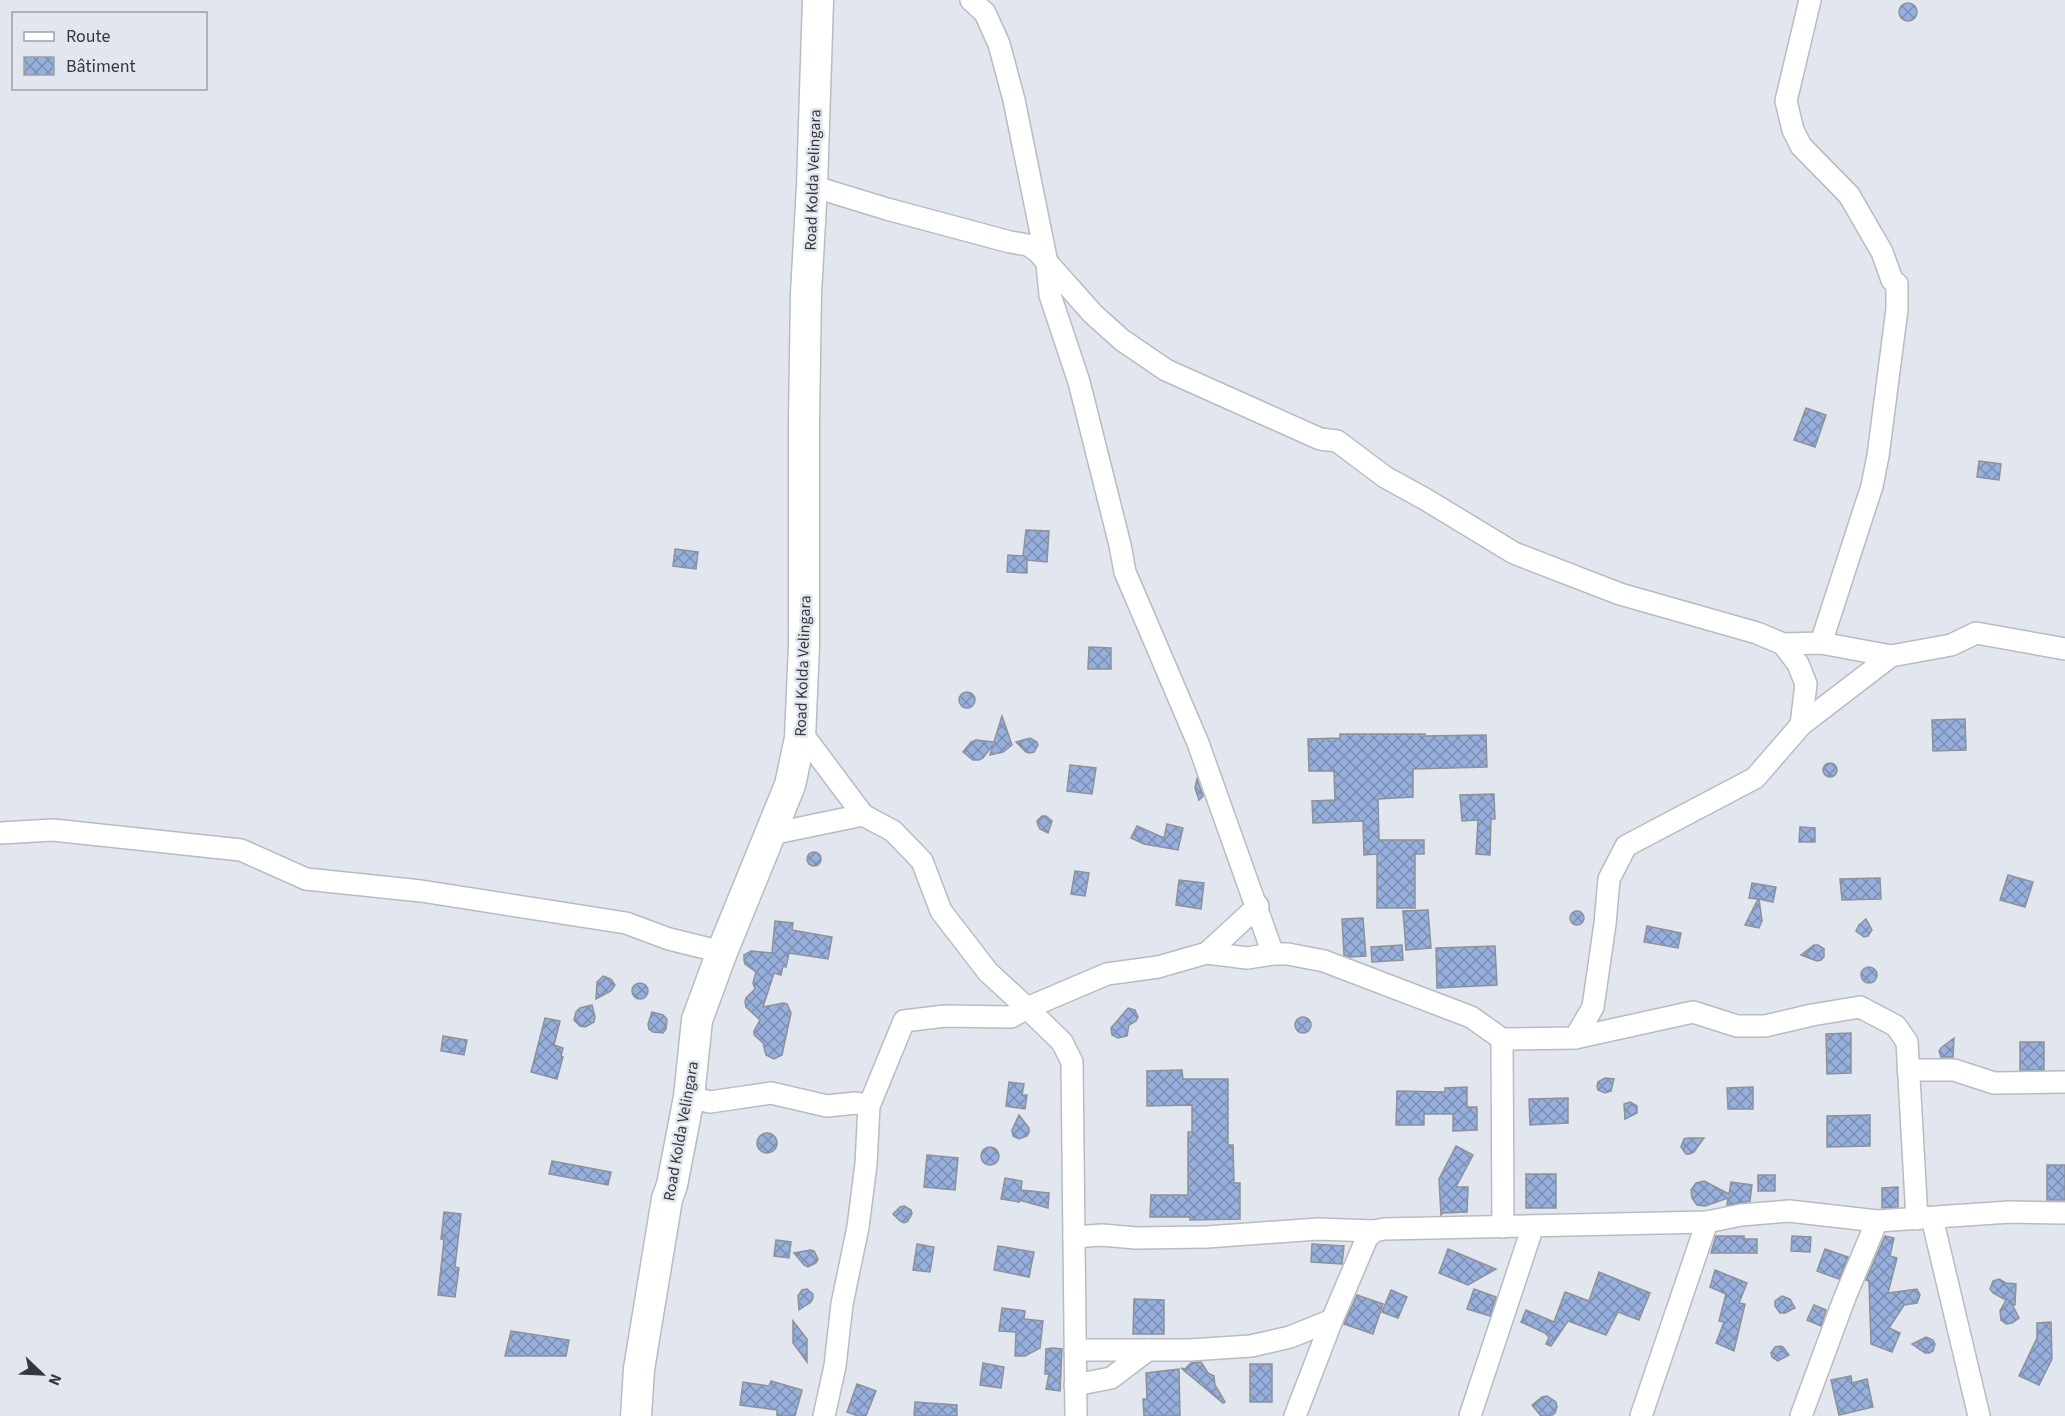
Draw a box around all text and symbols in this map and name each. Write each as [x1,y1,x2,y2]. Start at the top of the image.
legend [12,12,207,90]
text: Route [66,24,110,49]
text: Bâtiment [66,54,136,79]
street label: Road Kolda Velingara [800,109,826,251]
street label: Road Kolda Velingara [790,595,816,737]
street label: Road Kolda Velingara [658,1060,704,1203]
north arrow [12,1344,72,1404]
text: N [43,1370,67,1389]

